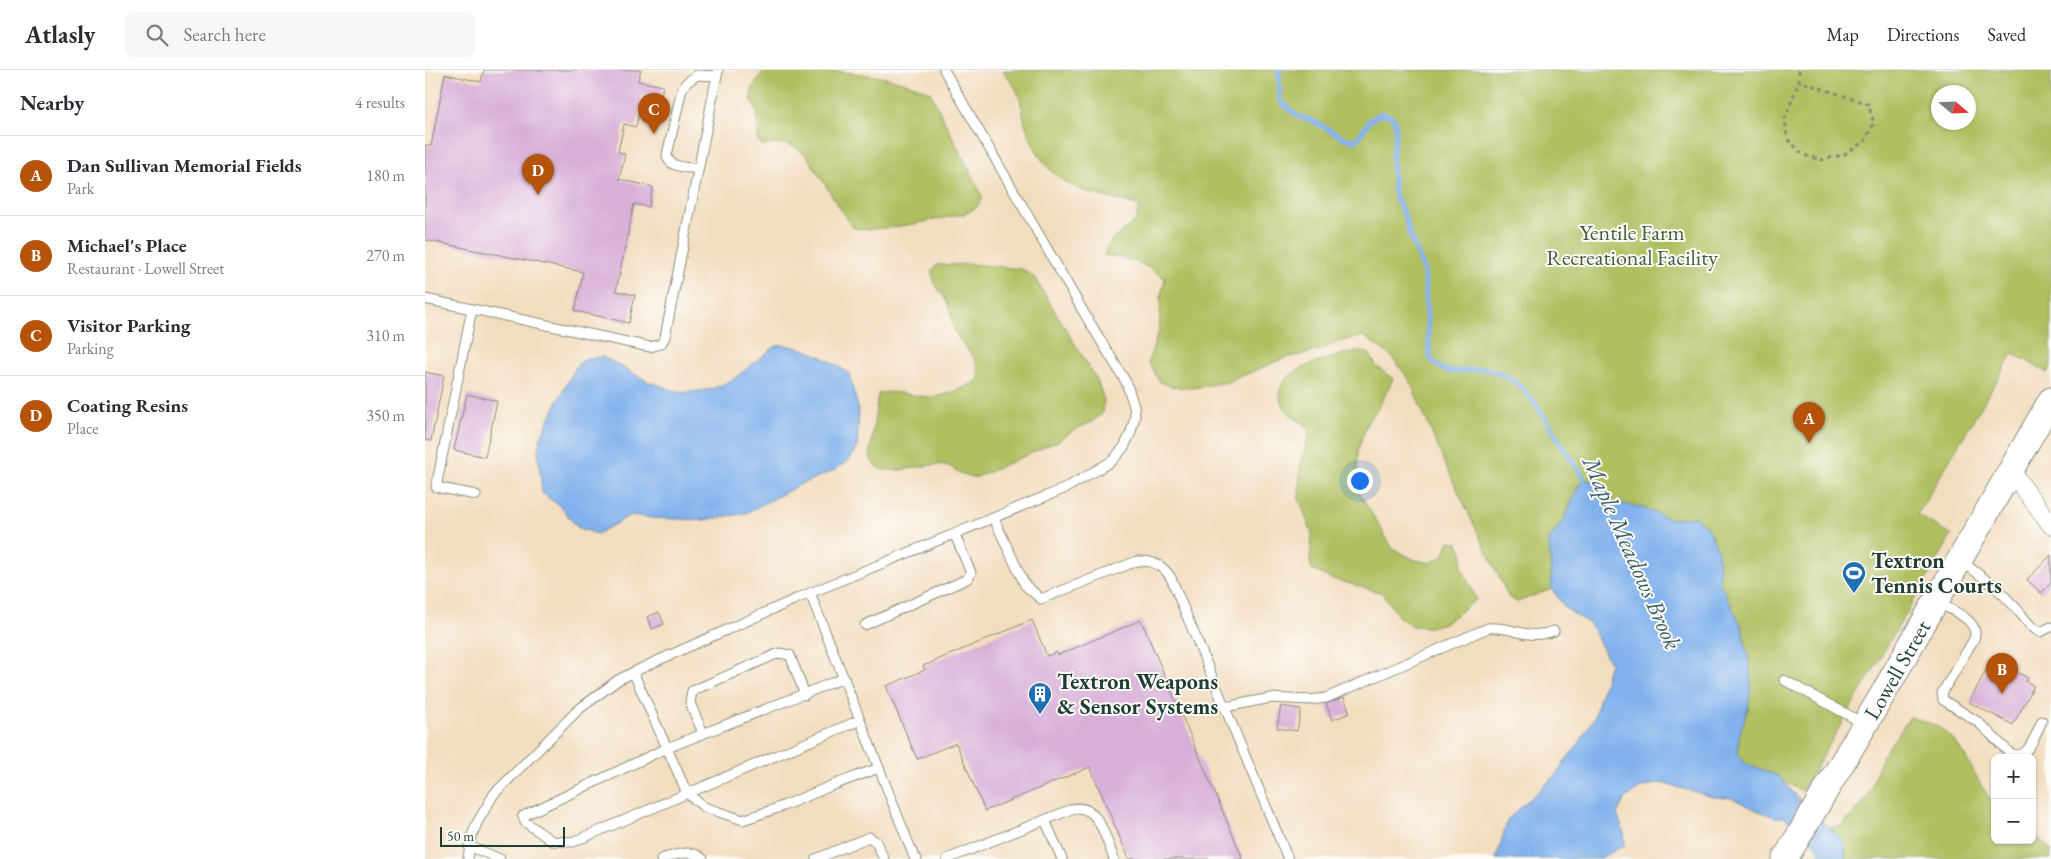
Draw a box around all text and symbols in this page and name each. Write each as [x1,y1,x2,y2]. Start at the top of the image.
search box [125,12,475,57]
text: Atlasly [25,19,95,50]
icon: search [143,21,171,49]
text: Search here [183,22,266,47]
text: Map [1827,23,1859,46]
text: Directions [1887,23,1959,46]
text: Saved [1987,23,2026,46]
north arrow [1931,85,1976,130]
text: Nearby [20,89,84,116]
text: 4 results [355,92,405,113]
pin: C [638,93,670,134]
text: Dan Sullivan Memorial Fields [67,153,302,178]
pin: D [522,154,554,195]
text: A [30,165,42,186]
text: 180 m [366,165,405,186]
text: Park [67,178,94,199]
park label: Yentile Farm Recreational Facility [1546,218,1718,272]
text: Michael's Place [67,233,187,258]
text: B [31,245,41,266]
text: 270 m [366,245,405,266]
text: Restaurant · Lowell Street [67,258,224,279]
text: Visitor Parking [67,313,190,338]
text: C [30,325,42,346]
text: 310 m [366,325,405,346]
text: Parking [67,338,114,359]
text: Coating Resins [67,393,188,418]
pin: A [1793,402,1825,443]
text: D [30,405,42,426]
text: 350 m [366,405,405,426]
text: Place [67,418,99,439]
water label: Maple Meadows Brook [1575,449,1689,654]
your location [1347,468,1373,494]
place label: Textron Tennis Courts [1871,546,2002,600]
sports icon: Textron Tennis Courts [1841,560,1867,594]
street label: Lowell Street [1857,615,1937,725]
pin: B [1986,653,2018,694]
place label: Textron Weapons & Sensor Systems [1057,667,1218,721]
building icon: Textron Weapons & Sensor Systems [1027,681,1053,715]
map controls [1991,754,2036,844]
button: + [1991,754,2036,799]
button: − [1991,799,2036,844]
scale bar [440,824,565,847]
text: 50 m [447,827,474,845]

